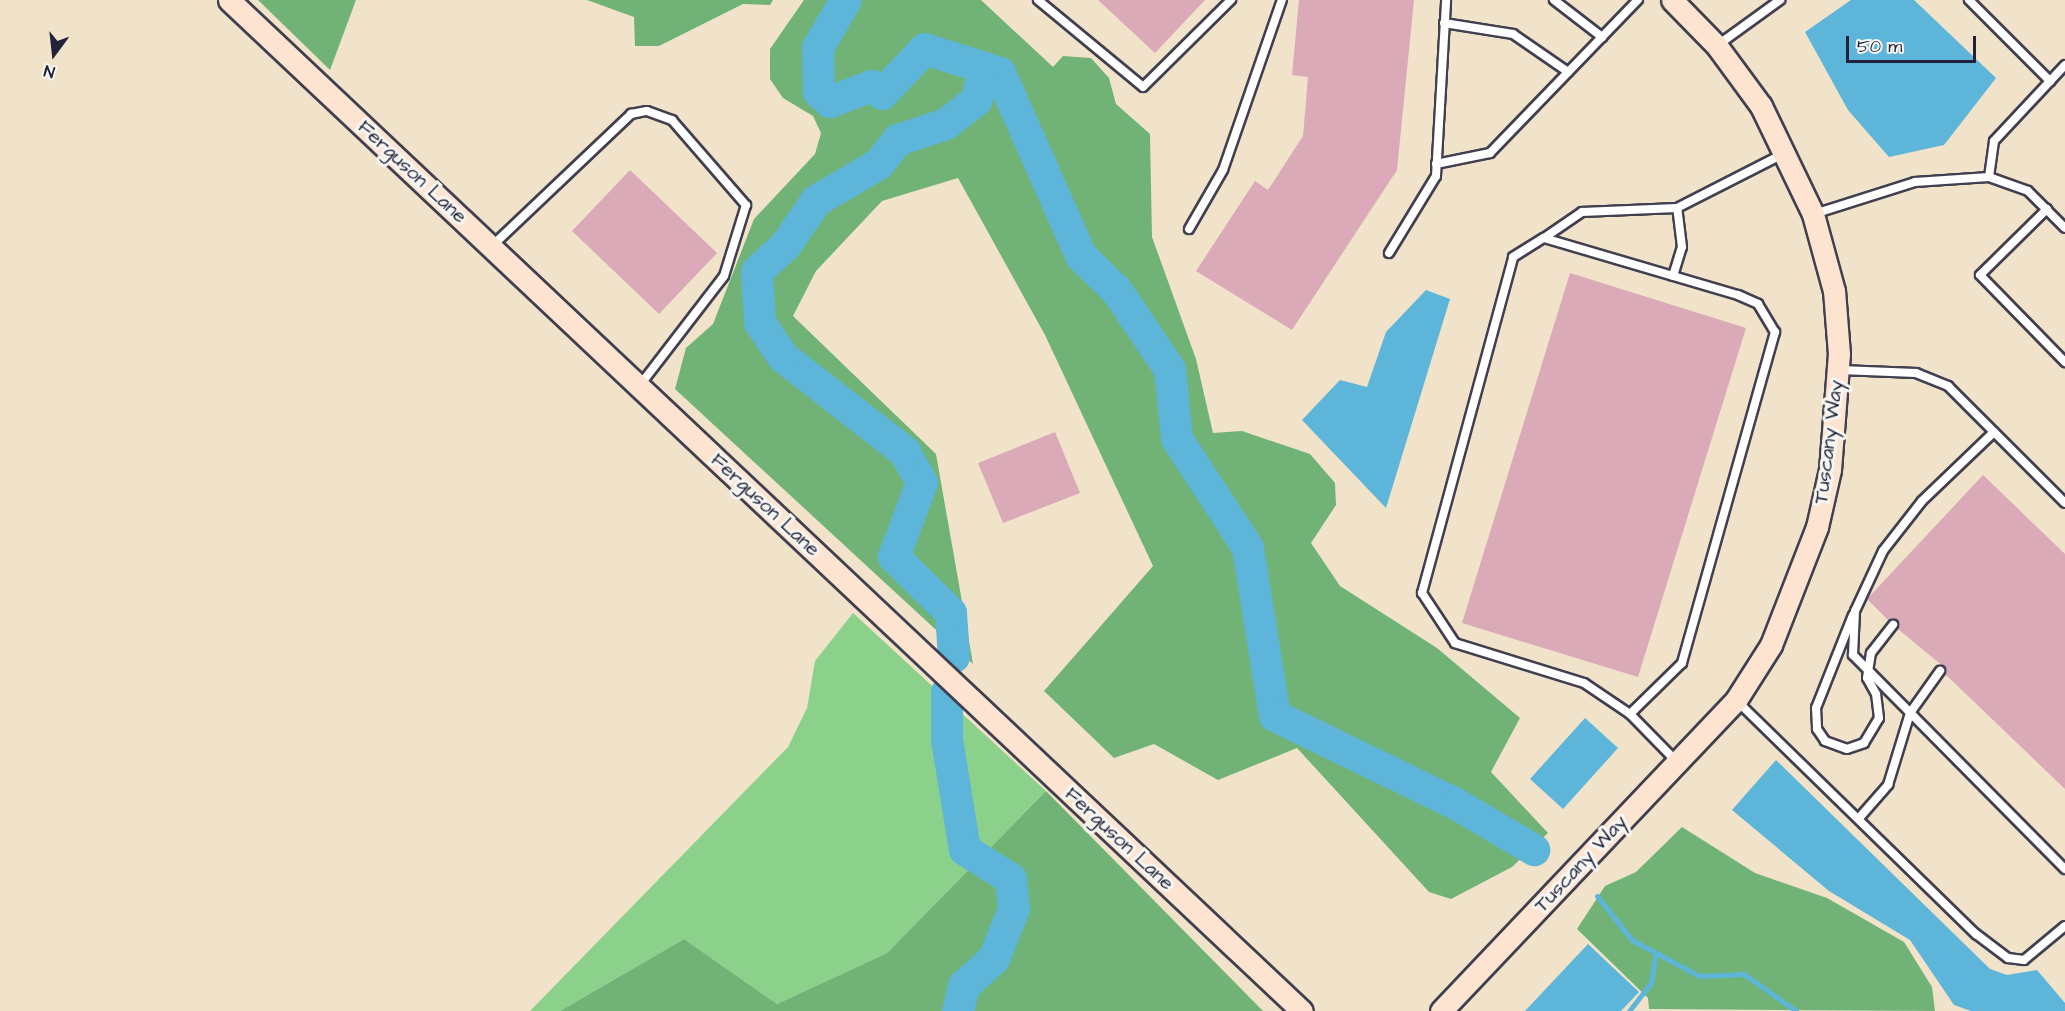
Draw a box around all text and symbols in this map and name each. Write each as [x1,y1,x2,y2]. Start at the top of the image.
north arrow [24,24,84,84]
scale bar [1849,24,1980,62]
text: 50 m [1857,34,1902,59]
text: N [42,59,57,83]
street label: Ferguson Lane [353,115,471,229]
street label: Tuscany Way [1810,379,1848,505]
street label: Ferguson Lane [706,448,824,562]
street label: Ferguson Lane [1060,782,1178,896]
street label: Tuscany Way [1530,810,1632,918]

